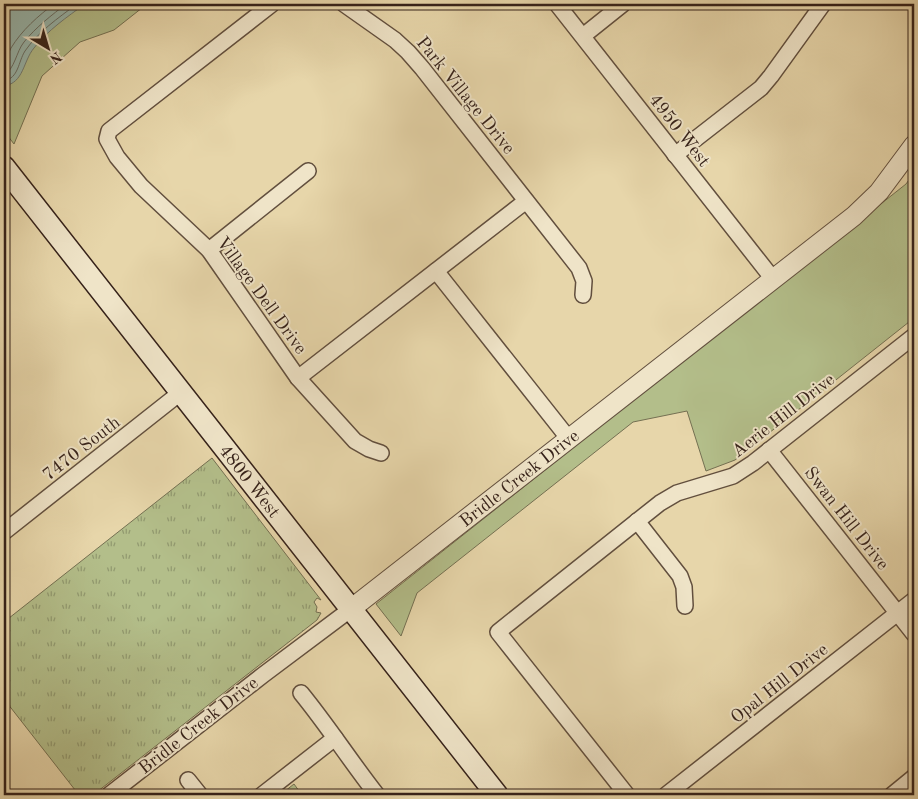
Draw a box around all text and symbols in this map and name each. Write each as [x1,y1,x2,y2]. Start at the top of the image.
north arrow [22,22,72,72]
street label: Park Village Drive [413,34,518,158]
text: N [47,49,64,66]
street label: 4950 West [645,91,713,170]
street label: Village Dell Drive [213,234,310,357]
street label: Aerie Hill Drive [729,370,838,461]
street label: 7470 South [40,413,124,484]
street label: Bridle Creek Drive [457,427,583,531]
street label: 4800 West [215,442,283,521]
street label: Swan Hill Drive [801,464,892,574]
street label: Opal Hill Drive [728,640,832,727]
street label: Bridle Creek Drive [136,674,262,778]

